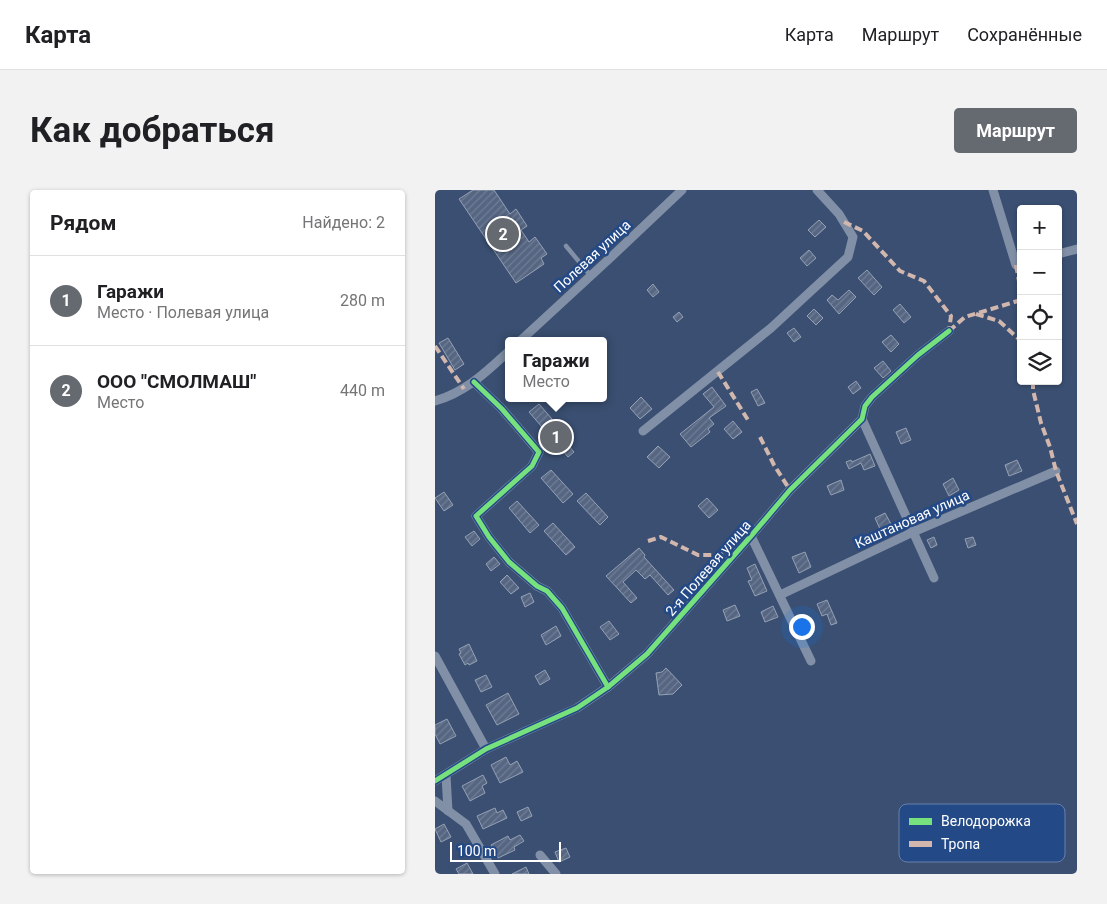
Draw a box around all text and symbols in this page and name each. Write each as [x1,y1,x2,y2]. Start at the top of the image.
text: Карта [25,21,91,49]
text: Карта [785,24,834,45]
text: Маршрут [862,24,939,45]
text: Сохранённые [967,24,1082,45]
button: Маршрут [954,108,1077,153]
text: Как добраться [30,110,275,151]
map controls [1017,205,1062,385]
button: + [1017,205,1062,250]
text: Рядом [50,211,116,235]
text: Найдено: 2 [302,213,385,232]
pin: 2 [487,215,519,253]
street label: Полевая улица [550,217,634,295]
button: − [1017,250,1062,295]
text: Гаражи [97,280,164,303]
text: 1 [61,291,71,310]
text: 280 m [340,291,385,310]
button: locate [1017,295,1062,340]
text: Место · Полевая улица [97,303,269,322]
popup [505,337,607,402]
button: layers [1017,340,1062,385]
text: Гаражи [522,349,590,372]
text: ООО "СМОЛМАШ" [97,370,256,393]
text: Место [522,372,570,391]
text: 2 [61,381,71,400]
text: 440 m [340,381,385,400]
text: Место [97,393,144,412]
pin: 1 [540,418,572,456]
street label: Каштановая улица [852,487,972,551]
street label: 2-я Полевая улица [662,517,754,619]
your location [789,614,815,640]
legend [899,804,1065,862]
text: Велодорожка [941,813,1031,829]
text: Тропа [941,836,980,852]
scale bar [450,839,561,862]
text: 100 m [457,843,496,859]

